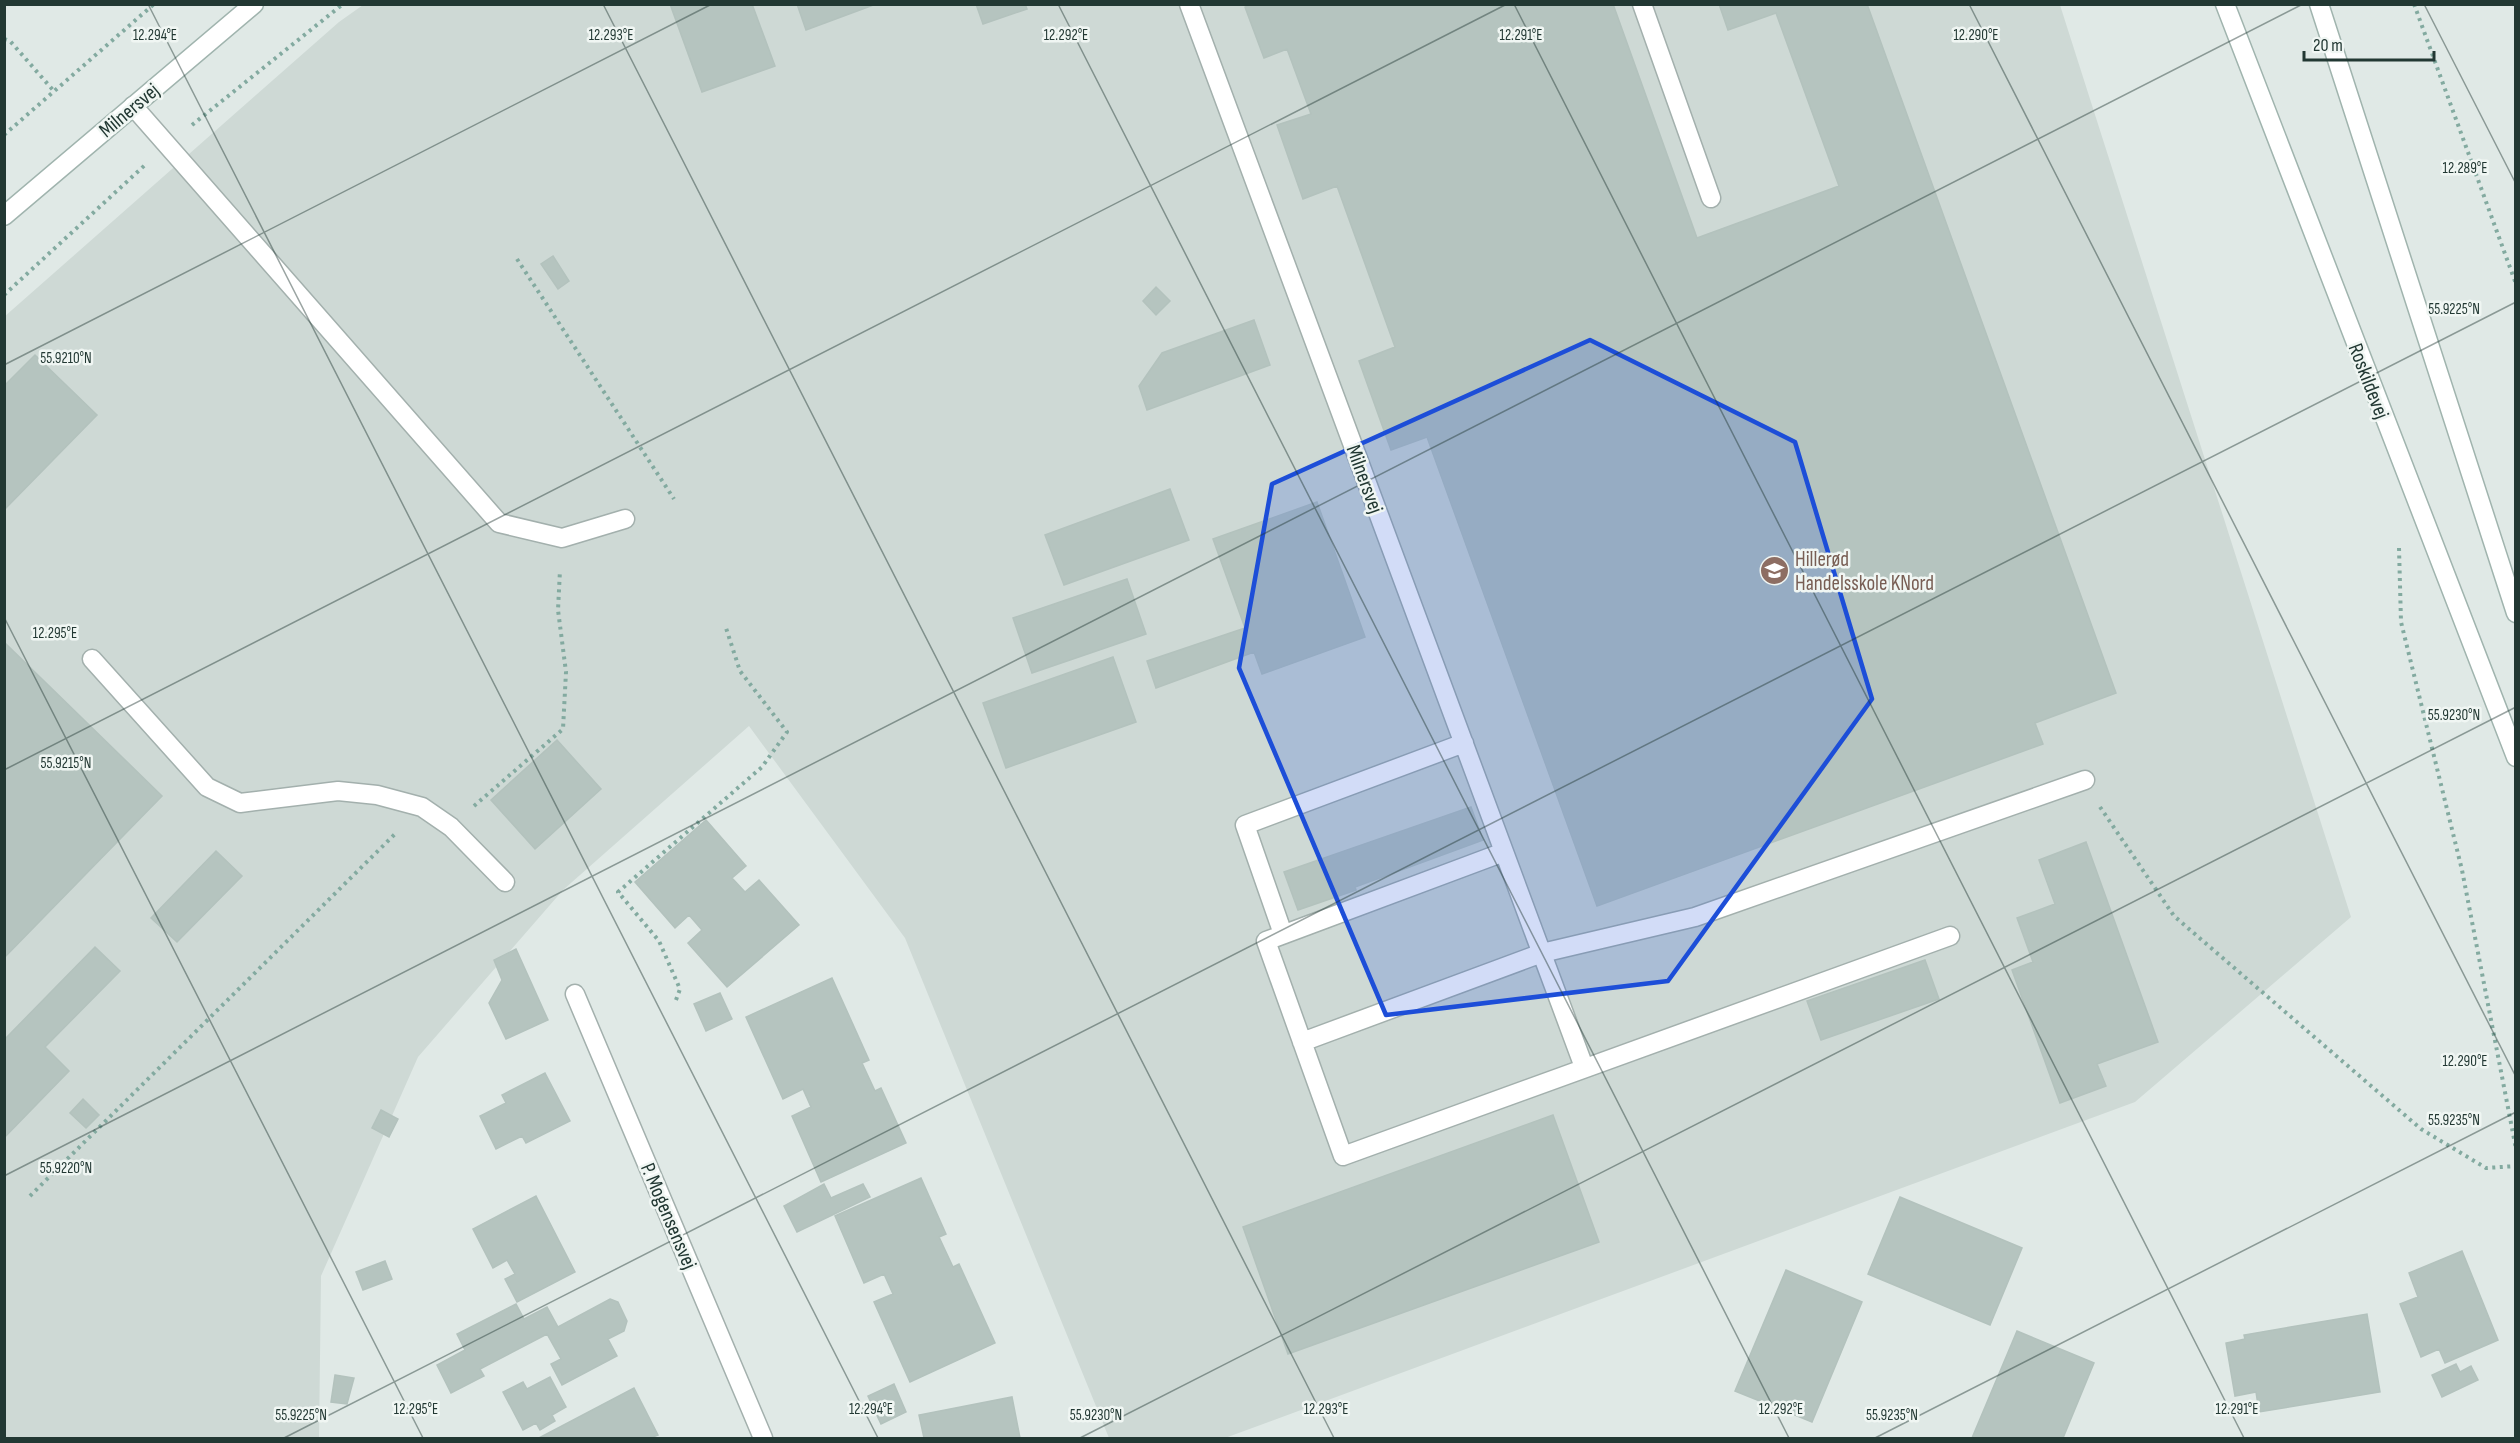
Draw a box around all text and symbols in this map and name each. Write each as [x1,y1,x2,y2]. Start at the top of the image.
scale bar [2304,24,2434,62]
text: 12.294°E [133,26,177,45]
text: 12.293°E [589,26,633,45]
text: 12.292°E [1044,26,1088,45]
text: 12.291°E [1500,26,1542,45]
text: 12.290°E [1953,26,1999,45]
text: 20 m [2313,35,2343,56]
street label: Milnersvej [94,78,165,143]
text: 12.289°E [2443,159,2487,178]
text: 55.9225°N [2428,300,2480,319]
street label: Roskildevej [2343,340,2394,422]
text: 55.9210°N [40,349,92,368]
street label: Milnersvej [1341,441,1388,517]
place label: Hillerød Handelsskole KNord [1795,547,1934,596]
school or university icon: Hillerød Handelsskole KNord [1758,555,1790,587]
text: 12.295°E [33,624,77,643]
text: 55.9230°N [2428,706,2480,725]
text: 55.9215°N [41,754,91,773]
text: 12.290°E [2442,1052,2488,1071]
text: 55.9235°N [2428,1111,2480,1130]
text: 55.9220°N [40,1159,92,1178]
street label: P. Mogensensvej [635,1159,702,1273]
text: 12.295°E [394,1400,438,1419]
text: 12.294°E [849,1400,893,1419]
text: 12.293°E [1304,1400,1348,1419]
text: 12.292°E [1759,1400,1803,1419]
text: 12.291°E [2216,1400,2258,1419]
text: 55.9225°N [275,1406,327,1425]
text: 55.9230°N [1070,1406,1122,1425]
text: 55.9235°N [1866,1406,1918,1425]

